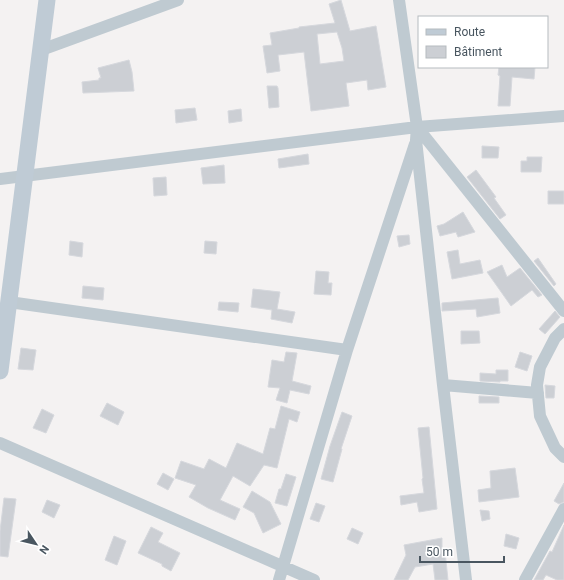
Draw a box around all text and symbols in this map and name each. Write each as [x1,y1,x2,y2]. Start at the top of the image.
legend [418,16,548,68]
text: Route [454,25,485,39]
text: Bâtiment [454,45,502,59]
north arrow [16,524,56,564]
scale bar [420,538,504,564]
text: N [36,543,51,557]
text: 50 m [426,545,453,559]

